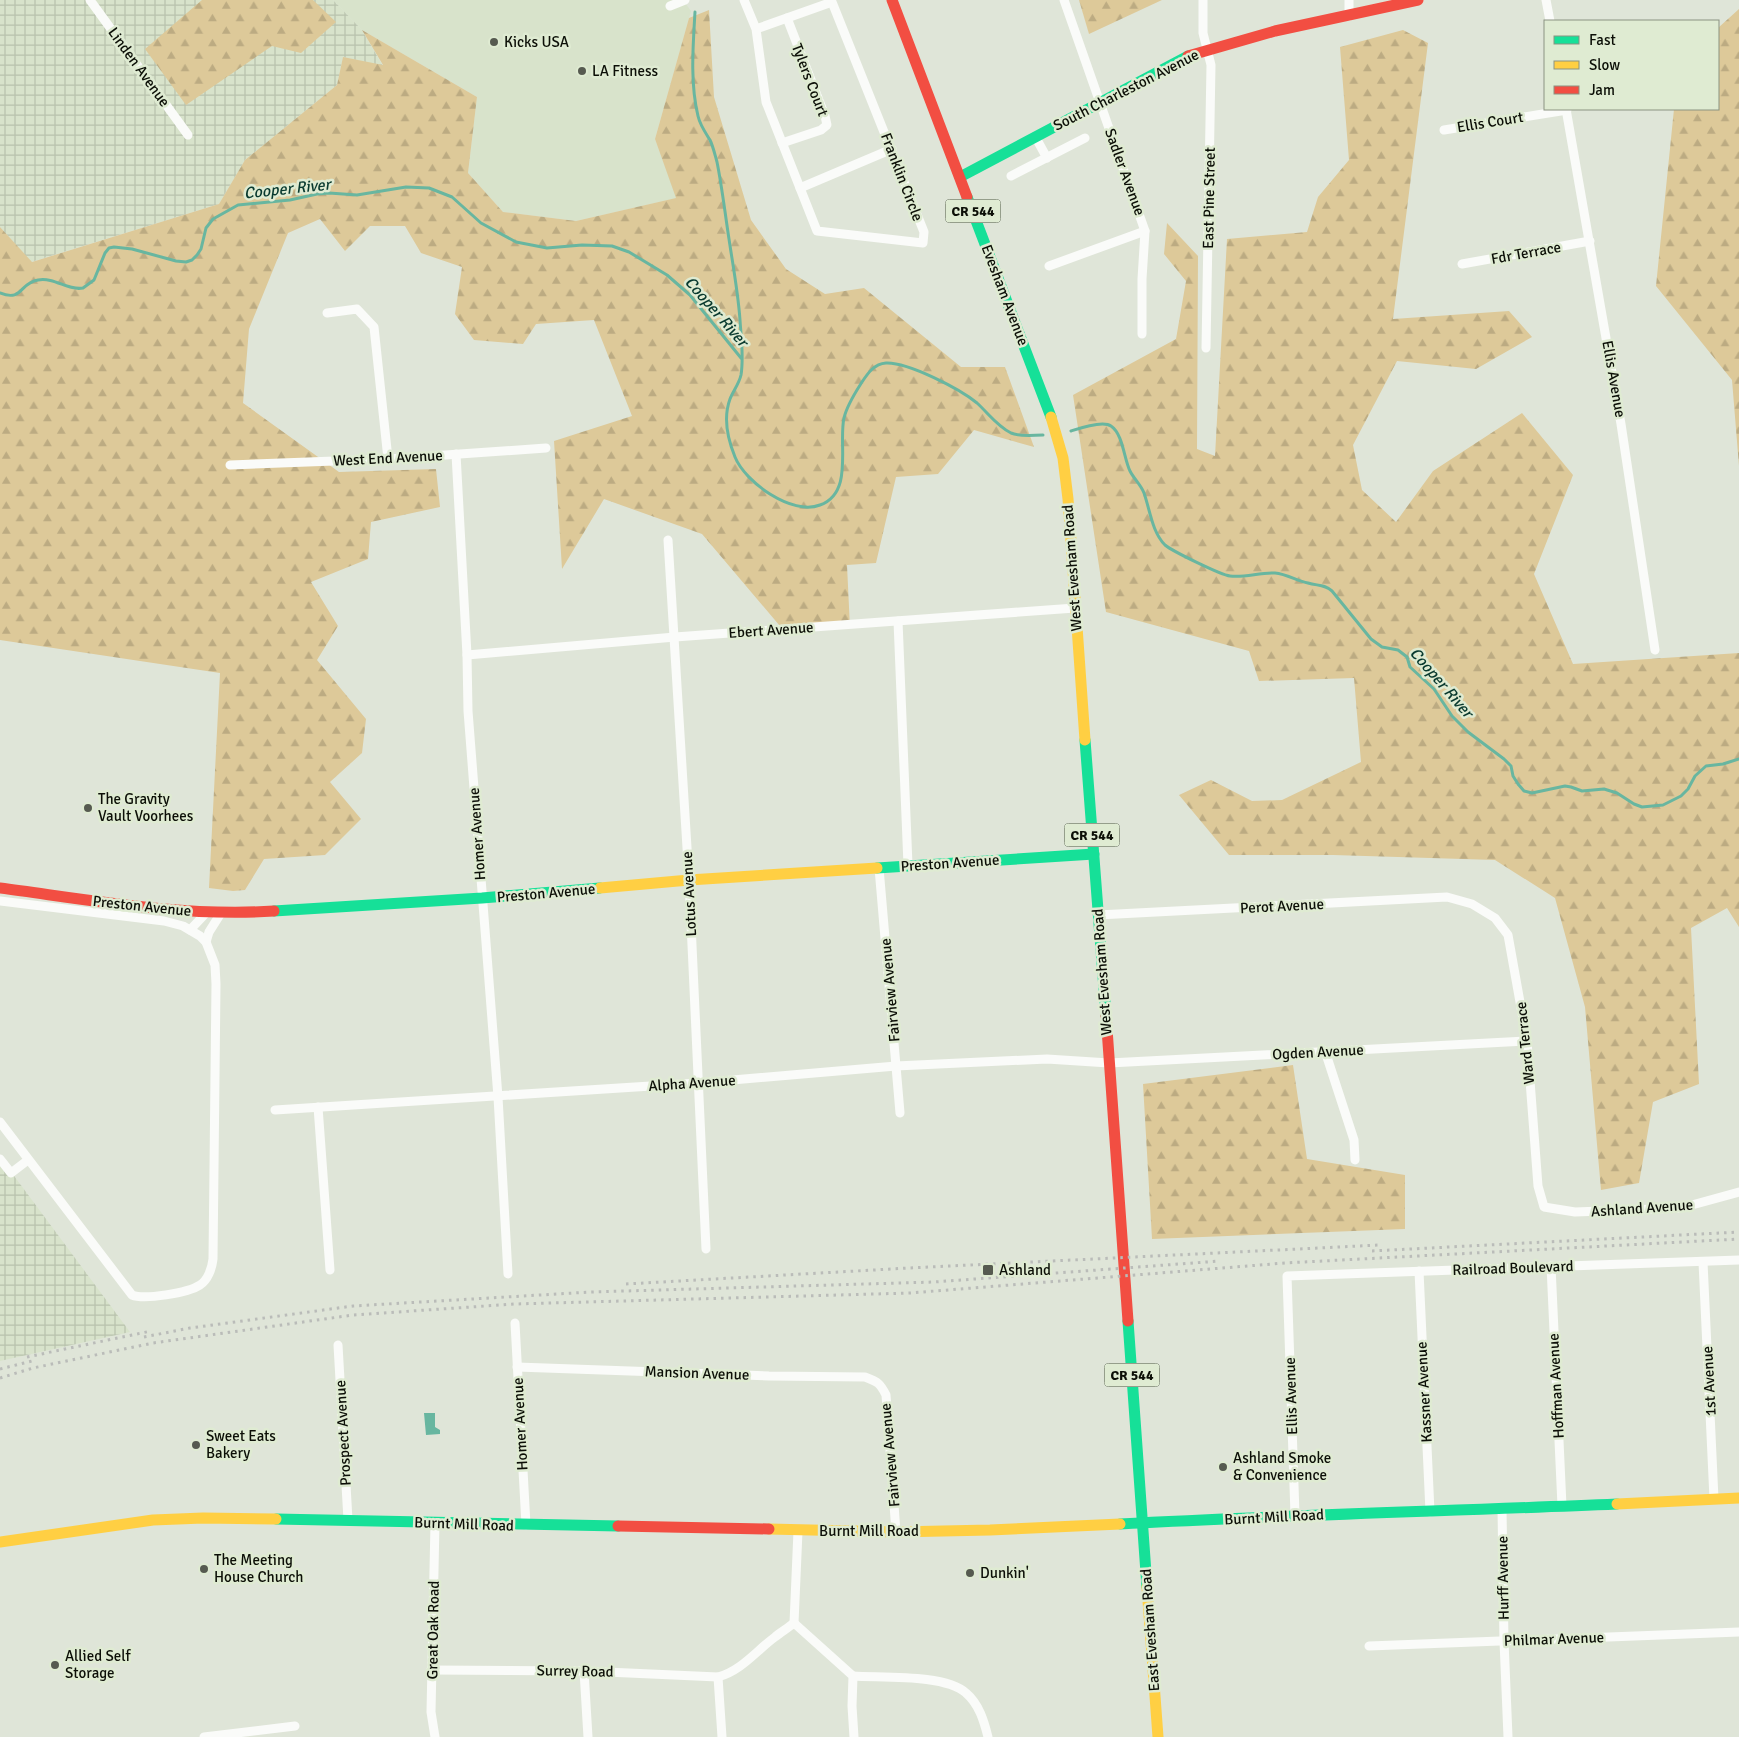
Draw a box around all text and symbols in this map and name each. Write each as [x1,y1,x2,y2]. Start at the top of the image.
legend [1544,20,1719,110]
street label: Linden Avenue [104,24,174,110]
text: Fast [1589,31,1616,49]
place label: Kicks USA [504,33,569,51]
marker: Kicks USA [488,36,500,48]
street label: Tylers Court [788,41,832,119]
street label: South Charleston Avenue [1050,45,1202,135]
text: Slow [1589,56,1620,74]
place label: LA Fitness [592,62,658,80]
marker: LA Fitness [576,65,588,77]
text: Jam [1589,81,1615,99]
street label: Ellis Court [1455,108,1525,136]
street label: Sadler Avenue [1101,126,1149,218]
street label: Franklin Circle [877,130,927,224]
street label: East Pine Street [1199,147,1219,249]
water label: Cooper River [243,174,333,203]
road number: CR 544 [946,200,1000,222]
street label: Fdr Terrace [1490,238,1562,268]
street label: Evesham Avenue [977,242,1033,348]
water label: Cooper River [680,272,754,353]
street label: Ellis Avenue [1598,339,1630,419]
street label: West End Avenue [333,446,443,470]
street label: West Evesham Road [1059,504,1085,632]
street label: Ebert Avenue [728,618,814,642]
water label: Cooper River [1405,643,1479,724]
street label: Homer Avenue [465,787,489,881]
place label: The Gravity Vault Voorhees [98,790,194,825]
marker: The Gravity Vault Voorhees [82,802,94,814]
road number: CR 544 [1064,824,1120,846]
street label: Lotus Avenue [678,851,700,937]
street label: Preston Avenue [900,851,1000,875]
street label: Preston Avenue [496,880,596,906]
street label: Preston Avenue [92,892,192,920]
street label: Perot Avenue [1240,895,1324,917]
street label: West Evesham Road [1089,908,1115,1036]
street label: Fairview Avenue [876,937,904,1043]
street label: Ward Terrace [1512,1001,1538,1085]
street label: Ogden Avenue [1272,1041,1364,1063]
street label: Alpha Avenue [648,1071,736,1095]
street label: Ashland Avenue [1590,1195,1694,1221]
street label: Railroad Boulevard [1452,1257,1574,1279]
place label: Ashland [999,1261,1051,1279]
marker: Ashland [981,1263,995,1277]
street label: Hoffman Avenue [1544,1333,1568,1439]
street label: Kassner Avenue [1412,1341,1436,1443]
street label: 1st Avenue [1698,1346,1720,1416]
street label: Ellis Avenue [1281,1357,1301,1435]
street label: Mansion Avenue [644,1362,750,1384]
road number: CR 544 [1104,1364,1160,1386]
street label: Homer Avenue [509,1377,531,1471]
street label: Prospect Avenue [331,1380,355,1486]
street label: Fairview Avenue [876,1402,904,1508]
place label: Sweet Eats Bakery [206,1427,276,1462]
marker: Sweet Eats Bakery [190,1439,202,1451]
place label: Ashland Smoke & Convenience [1233,1449,1331,1484]
marker: Ashland Smoke & Convenience [1217,1461,1229,1473]
street label: Burnt Mill Road [1224,1505,1324,1529]
street label: Burnt Mill Road [414,1513,514,1535]
street label: Burnt Mill Road [819,1522,919,1540]
street label: Hurff Avenue [1493,1536,1513,1620]
place label: The Meeting House Church [214,1551,303,1586]
marker: The Meeting House Church [198,1563,210,1575]
place label: Dunkin' [980,1564,1029,1582]
marker: Dunkin' [964,1567,976,1579]
street label: East Evesham Road [1137,1568,1163,1692]
street label: Great Oak Road [423,1581,443,1679]
street label: Philmar Avenue [1503,1628,1605,1650]
place label: Allied Self Storage [65,1647,132,1682]
marker: Allied Self Storage [49,1659,61,1671]
street label: Surrey Road [536,1661,614,1681]

